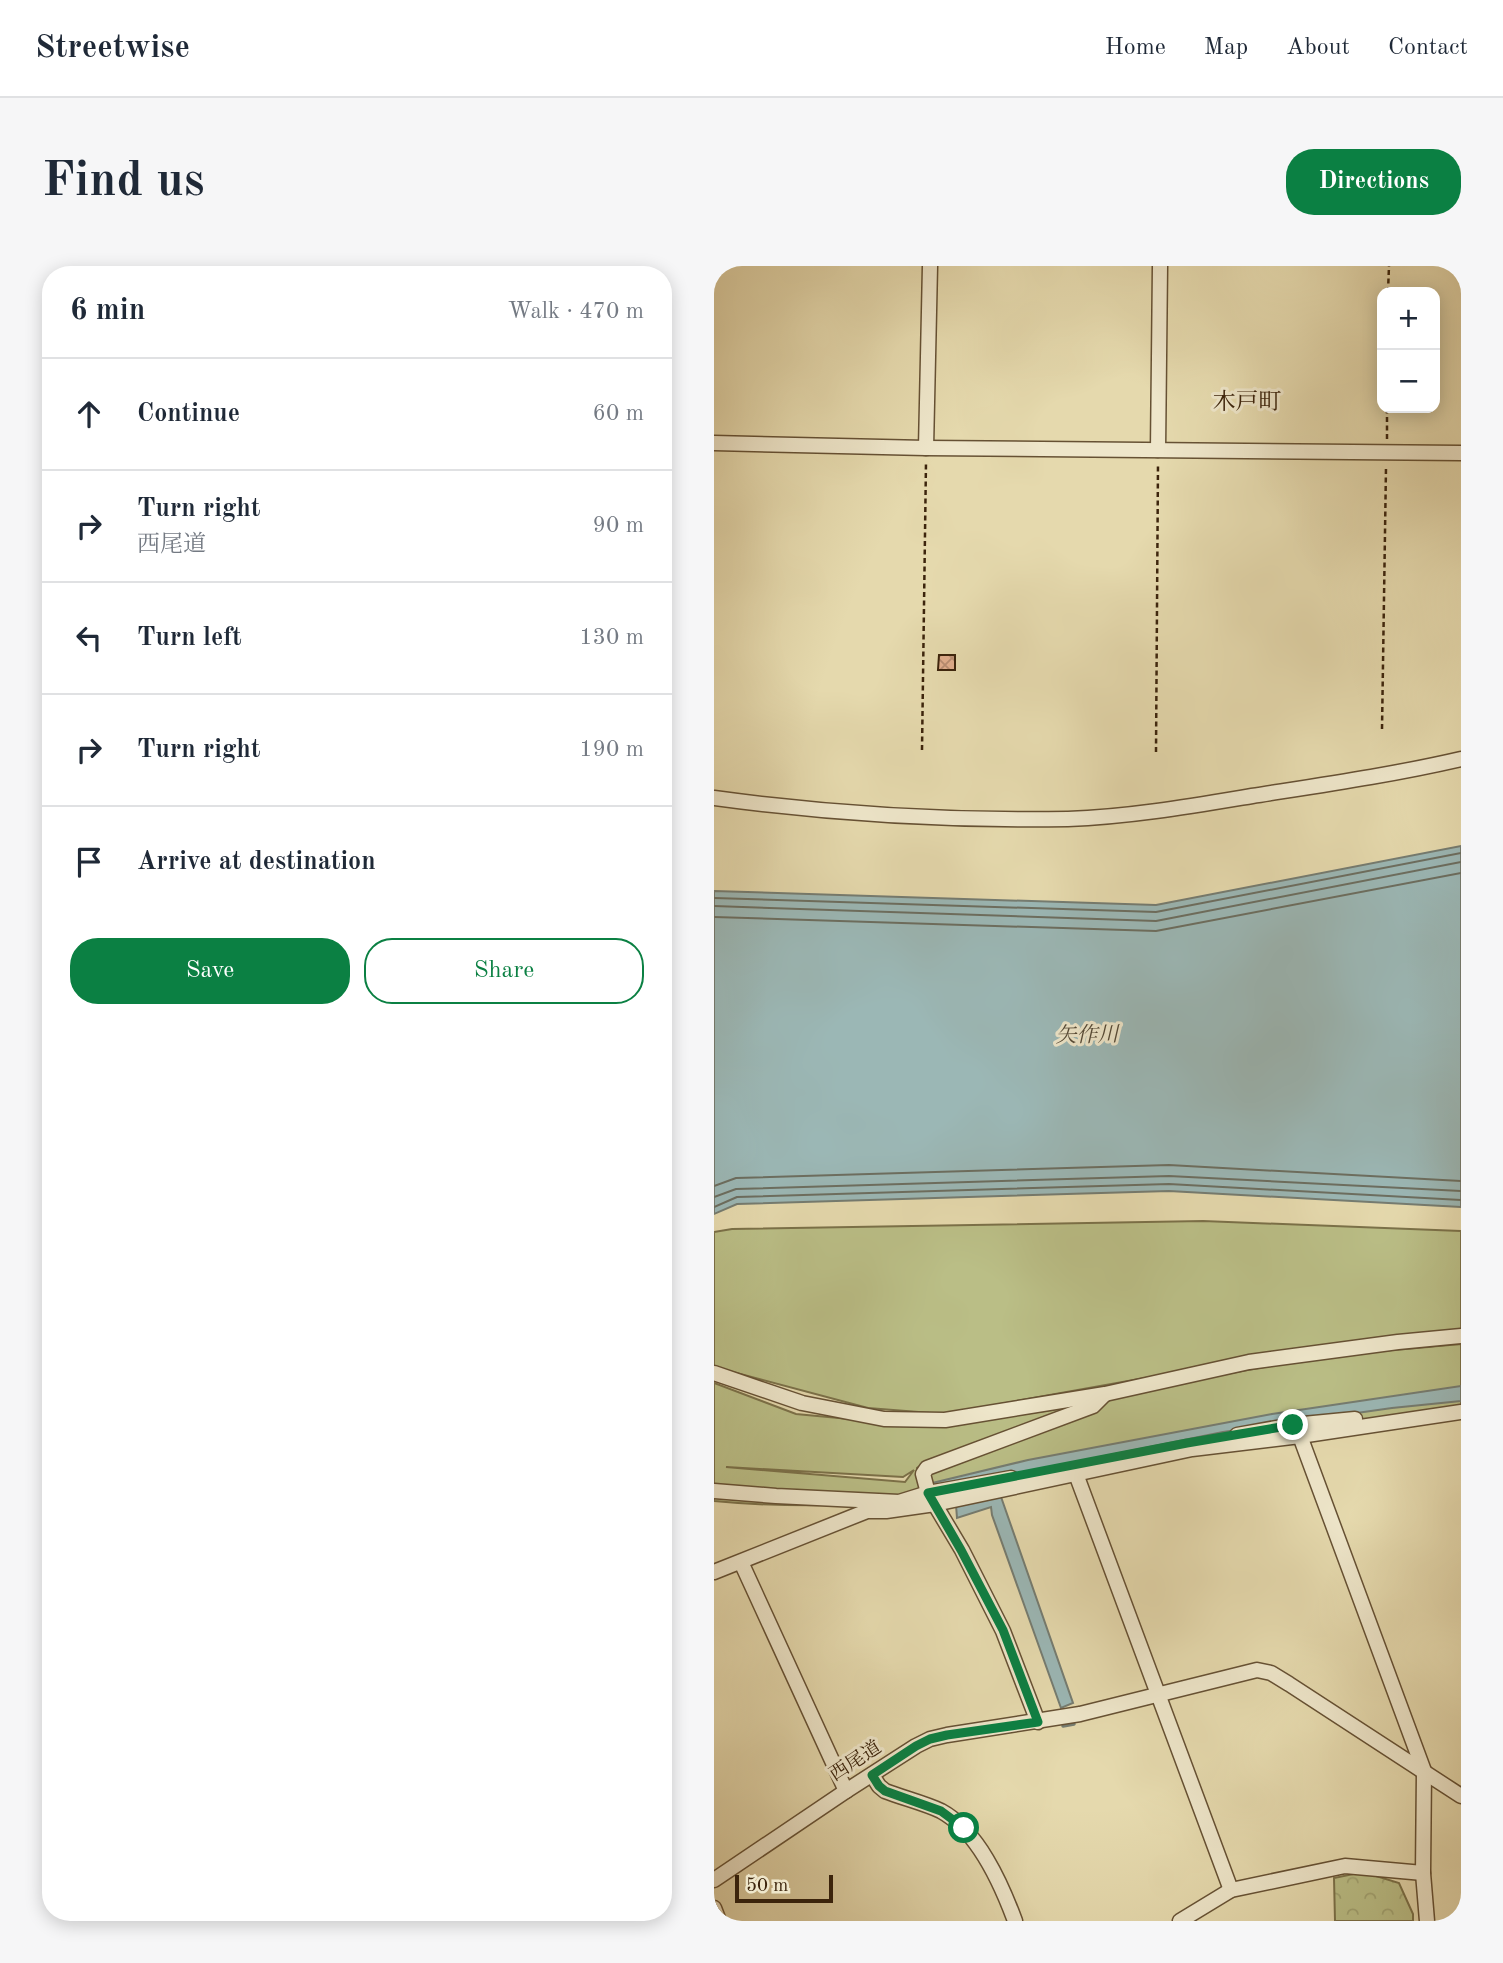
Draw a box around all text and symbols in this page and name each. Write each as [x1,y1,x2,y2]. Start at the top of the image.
text: Streetwise [35,32,190,65]
text: Home [1105,36,1166,60]
text: Map [1204,36,1248,60]
text: About [1286,36,1350,60]
text: Contact [1388,36,1468,60]
button: Directions [1286,149,1461,215]
text: Find us [42,158,205,207]
map controls [1377,287,1440,413]
button: + [1377,287,1440,350]
text: 6 min [70,296,145,326]
text: Walk · 470 m [508,300,644,323]
button: − [1377,350,1440,413]
district label: 木戸町 [1213,389,1282,414]
icon: ahead [70,395,108,433]
text: Continue [137,401,240,427]
text: 60 m [593,402,644,425]
text: Turn right [137,496,260,522]
icon: right [70,507,108,545]
text: 90 m [593,514,644,537]
text: 西尾道 [137,533,206,556]
icon: left [70,619,108,657]
text: Turn left [137,625,242,651]
text: 130 m [579,626,644,649]
icon: right [70,731,108,769]
text: Turn right [137,737,260,763]
text: 190 m [579,738,644,761]
icon: arrive [70,843,108,881]
text: Arrive at destination [137,849,376,875]
button: Save [70,938,350,1004]
button: Share [364,938,644,1004]
water label: 矢作川 [1055,1023,1121,1047]
route end [1277,1409,1308,1440]
street label: 西尾道 [826,1737,885,1785]
route start [948,1812,979,1843]
scale bar [735,1872,833,1904]
text: 50 m [746,1877,788,1896]

